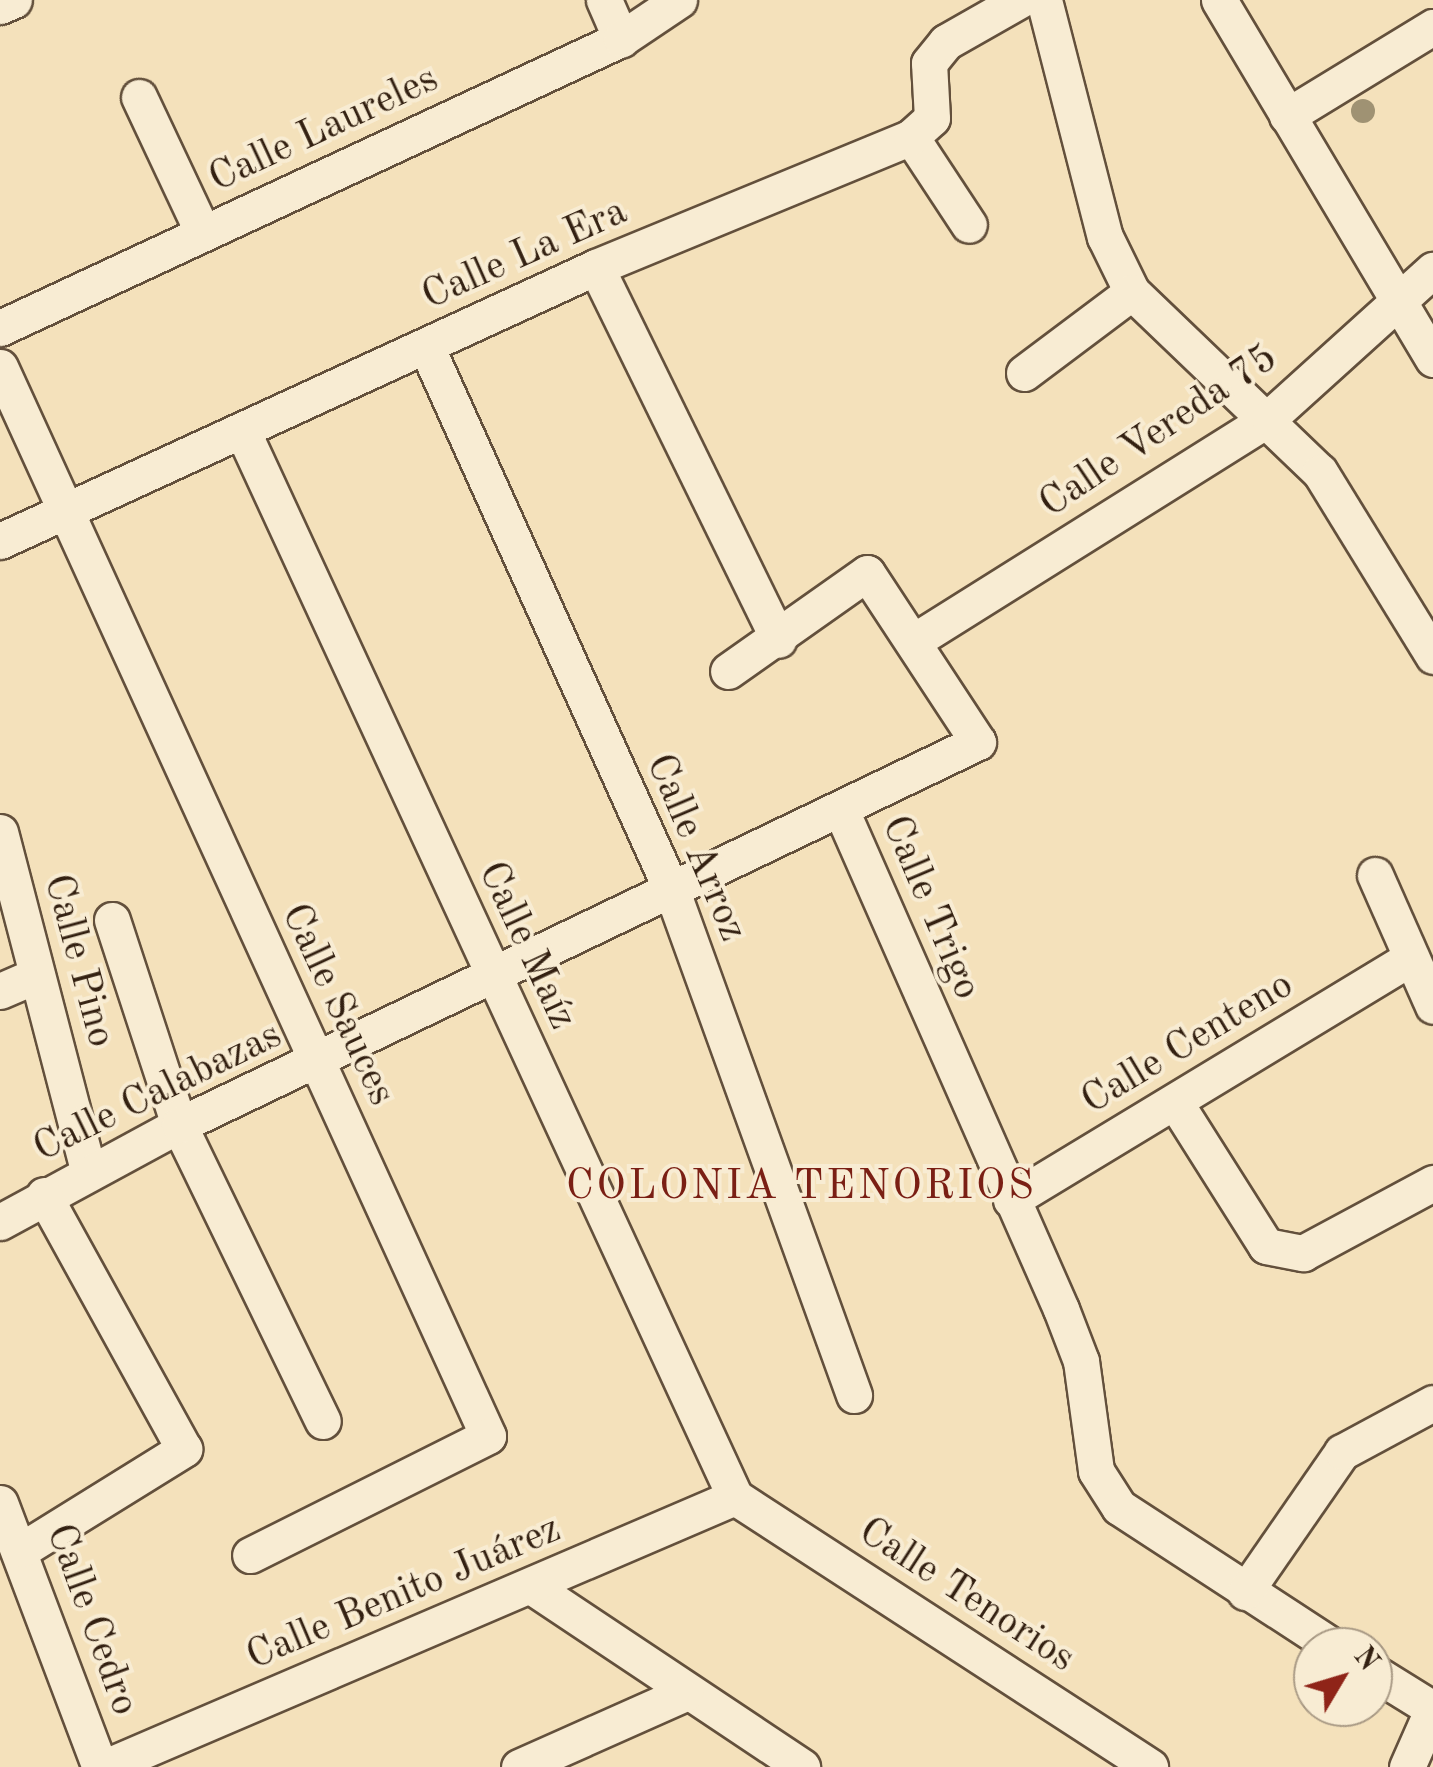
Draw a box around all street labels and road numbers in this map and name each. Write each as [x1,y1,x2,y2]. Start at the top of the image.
street label: Calle Laureles [202,56,446,204]
street label: Calle La Era [415,188,635,322]
street label: Calle Vereda 75 [1031,335,1287,529]
street label: Calle Arroz [634,747,756,949]
street label: Calle Trigo [870,809,990,1007]
street label: Calle Maíz [466,855,586,1037]
street label: Calle Pino [32,869,124,1053]
street label: Calle Sauces [269,897,405,1113]
street label: Calle Centeno [1073,962,1303,1126]
street label: Calle Calabazas [26,1012,290,1174]
street label: Calle Benito Juárez [240,1506,568,1682]
street label: Calle Tenorios [849,1508,1083,1684]
street label: Calle Cedro [34,1518,148,1722]

